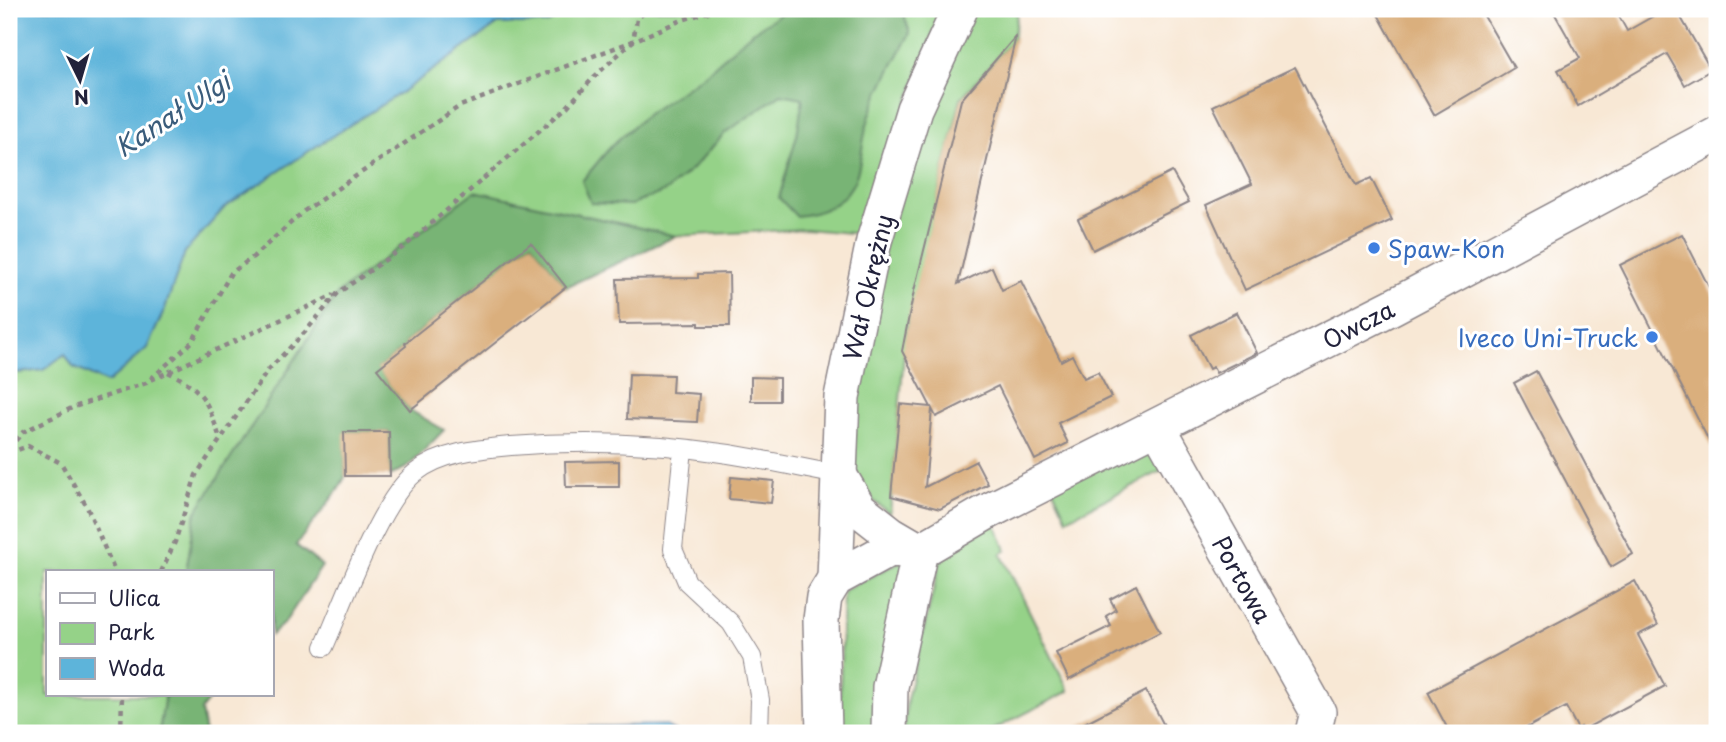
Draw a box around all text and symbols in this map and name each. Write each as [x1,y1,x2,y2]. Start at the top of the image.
north arrow [46,46,116,116]
water label: Kanał Ulgi [106,60,241,166]
text: N [73,83,90,113]
street label: Wał Okrężny [833,210,901,364]
place label: Spaw-Kon [1388,230,1505,266]
marker: Spaw-Kon [1366,240,1382,256]
street label: Owcza [1316,291,1400,357]
place label: Iveco Uni-Truck [1458,319,1638,355]
marker: Iveco Uni-Truck [1644,329,1660,345]
street label: Portowa [1204,529,1282,629]
legend [46,570,273,696]
text: Ulica [108,581,161,613]
text: Park [108,615,155,647]
text: Woda [108,651,165,683]

